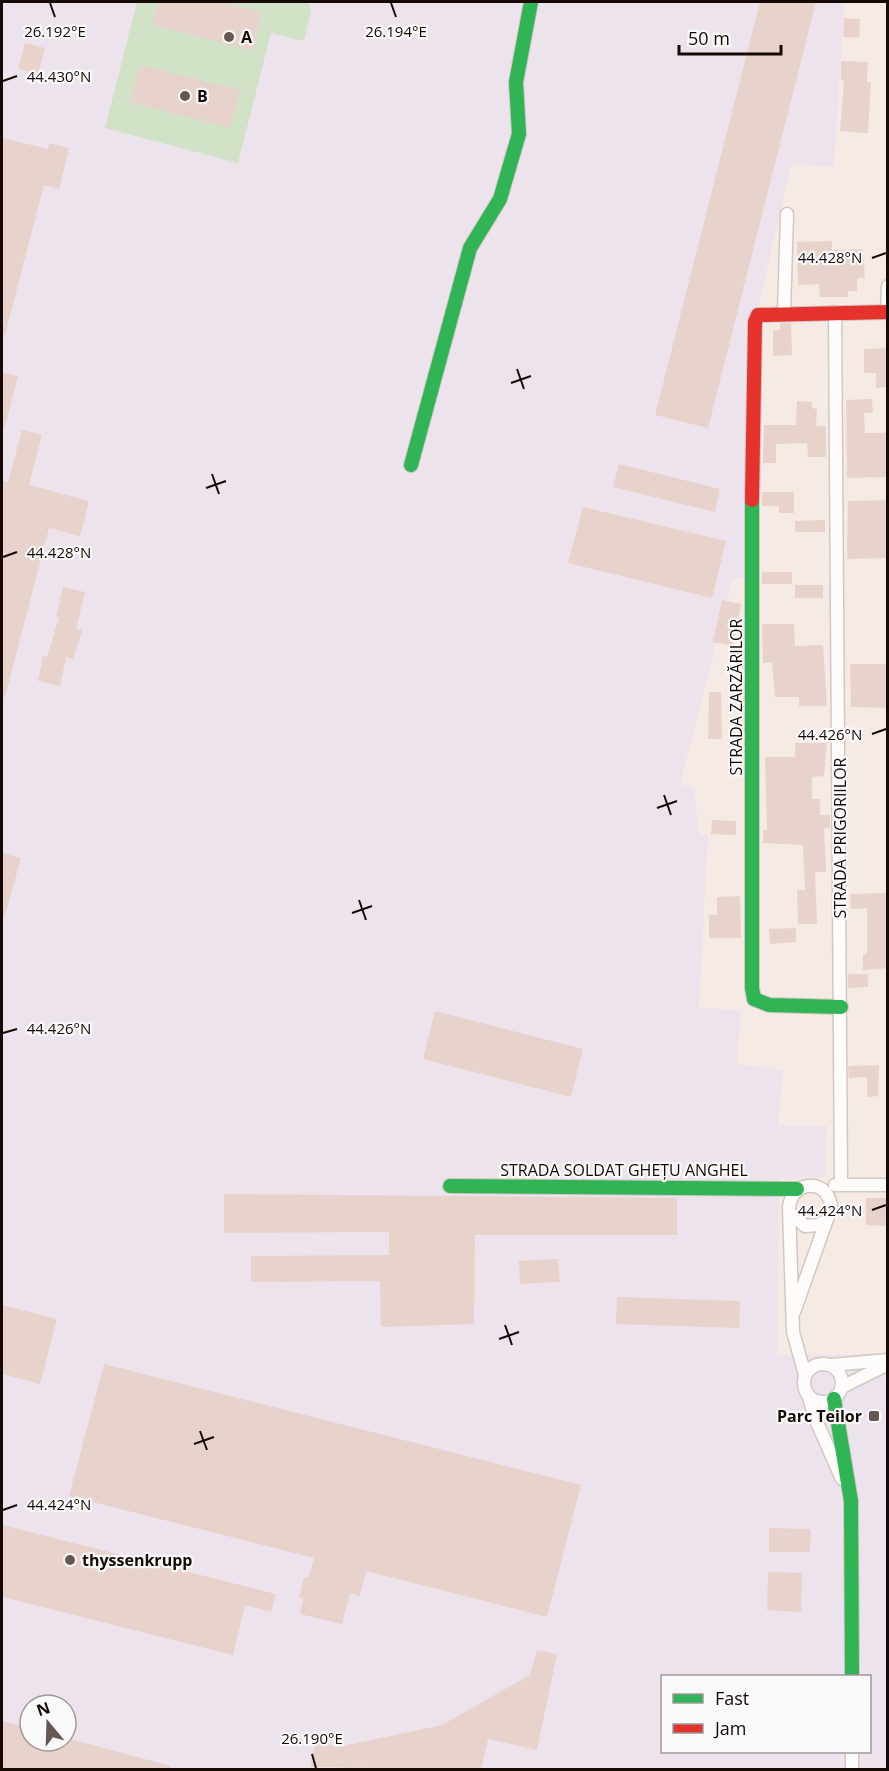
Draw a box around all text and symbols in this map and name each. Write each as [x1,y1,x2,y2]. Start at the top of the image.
scale bar [679,18,781,56]
text: 26.192°E [24,21,86,41]
text: 26.194°E [365,21,427,41]
place label: A [241,26,253,48]
text: 50 m [688,26,730,50]
marker: A [222,30,236,44]
text: 44.430°N [27,66,91,86]
place label: B [197,85,208,107]
marker: B [178,89,192,103]
text: 44.428°N [798,247,862,267]
text: 44.428°N [27,542,91,562]
street label: STRADA ZARZĂRILOR [725,618,747,775]
text: 44.426°N [798,724,862,744]
street label: STRADA PRIGORIILOR [829,757,851,919]
text: 44.426°N [27,1018,91,1038]
street label: STRADA SOLDAT GHEȚU ANGHEL [500,1159,748,1181]
text: 44.424°N [798,1200,862,1220]
place label: Parc Teilor [777,1405,862,1427]
marker: Parc Teilor [867,1409,881,1423]
text: 44.424°N [27,1494,91,1514]
place label: thyssenkrupp [82,1549,192,1571]
marker: thyssenkrupp [63,1553,77,1567]
legend [661,1675,871,1753]
text: Fast [715,1686,749,1710]
north arrow [18,1693,78,1753]
text: N [33,1696,53,1721]
text: Jam [713,1716,747,1740]
text: 26.190°E [281,1728,343,1748]

